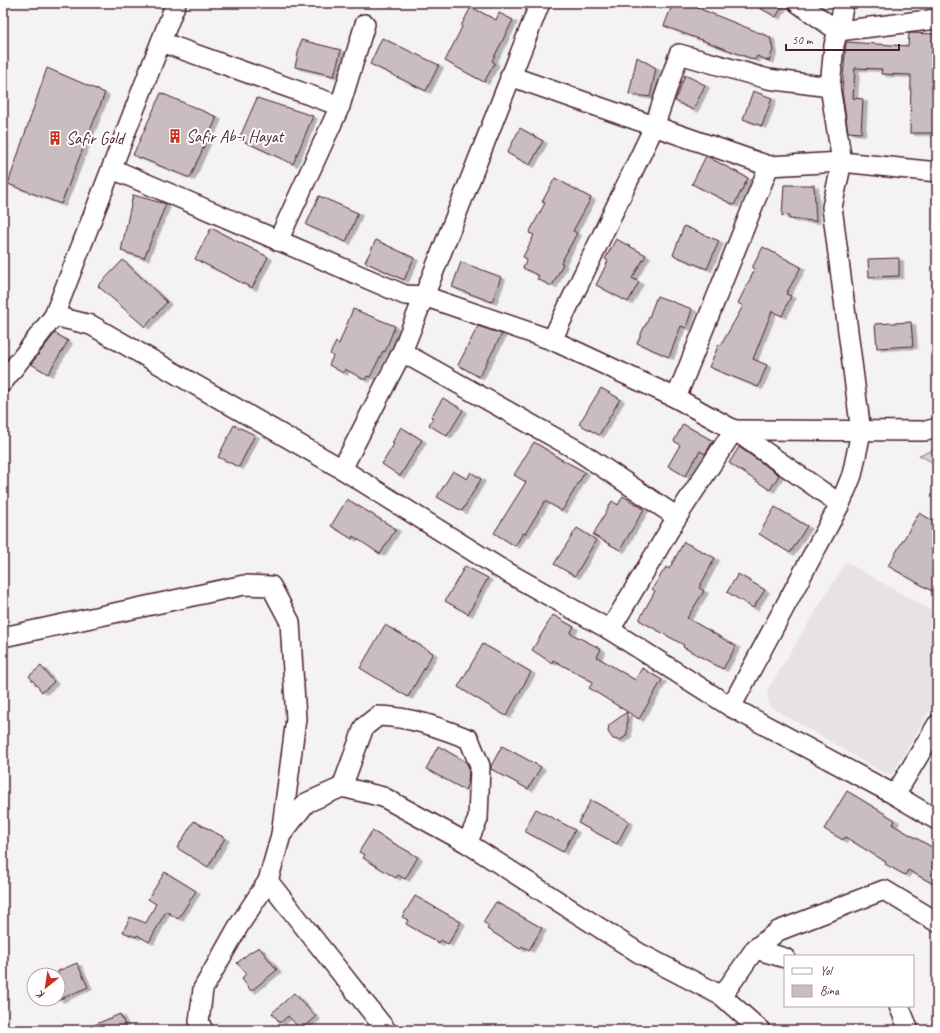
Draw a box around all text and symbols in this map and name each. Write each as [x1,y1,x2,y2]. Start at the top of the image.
scale bar [786,26,899,52]
text: 50 m [792,32,814,48]
place label: Safir Ab-ı Hayat [186,126,286,147]
place label: Safir Gold [66,128,126,149]
building icon: Safir Ab-ı Hayat [167,128,183,144]
building icon: Safir Gold [47,130,63,146]
legend [784,955,914,1007]
text: Yol [820,963,834,979]
north arrow [26,967,66,1007]
text: Bina [820,983,840,999]
text: K [33,987,47,1003]

